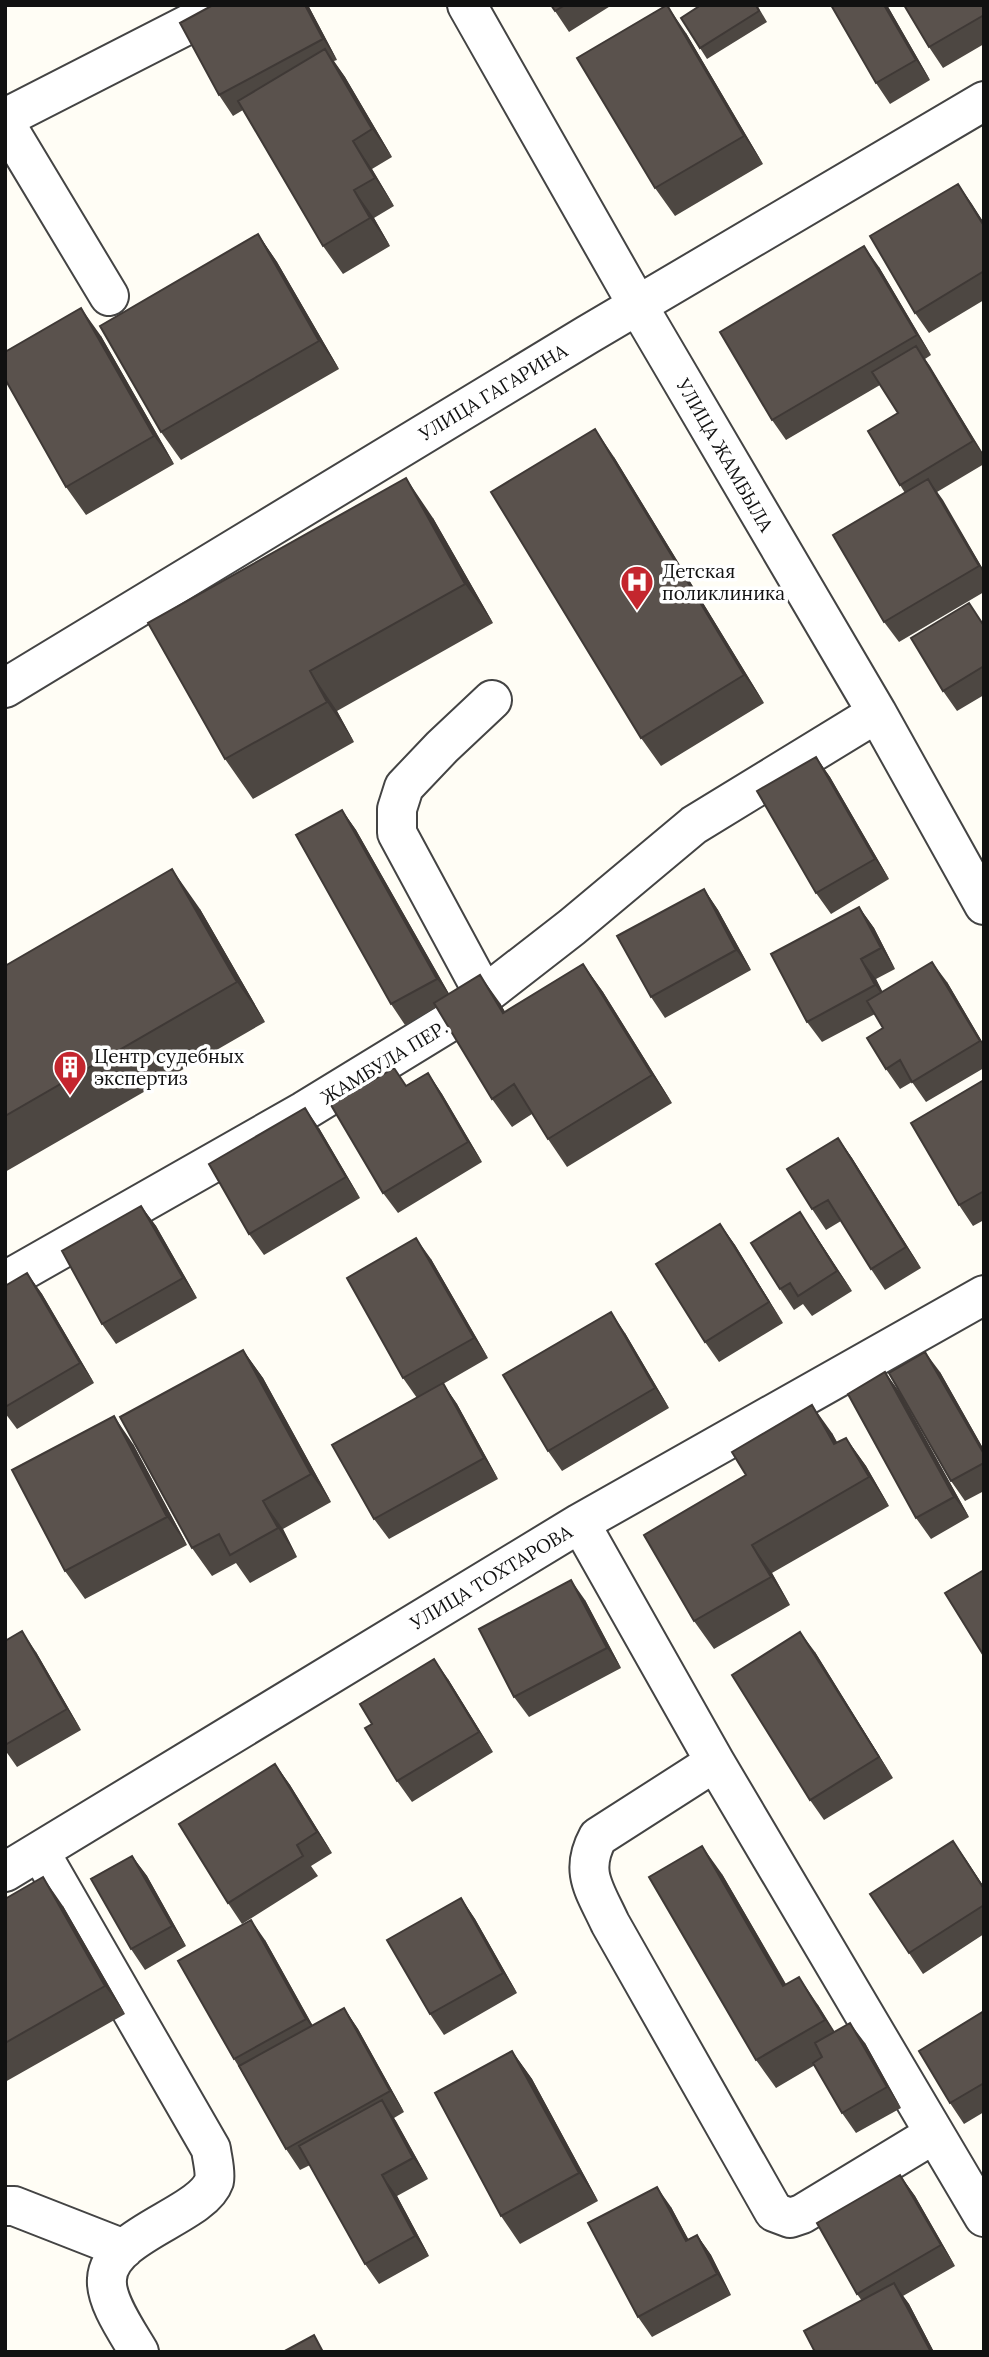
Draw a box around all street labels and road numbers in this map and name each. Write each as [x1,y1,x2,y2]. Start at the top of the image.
street label: УЛИЦА ГАГАРИНА [414,338,573,446]
street label: УЛИЦА ЖАМБЫЛА [671,373,779,537]
street label: ЖАМБУЛА ПЕР. [316,1015,452,1109]
street label: УЛИЦА ТОХТАРОВА [405,1519,577,1635]

